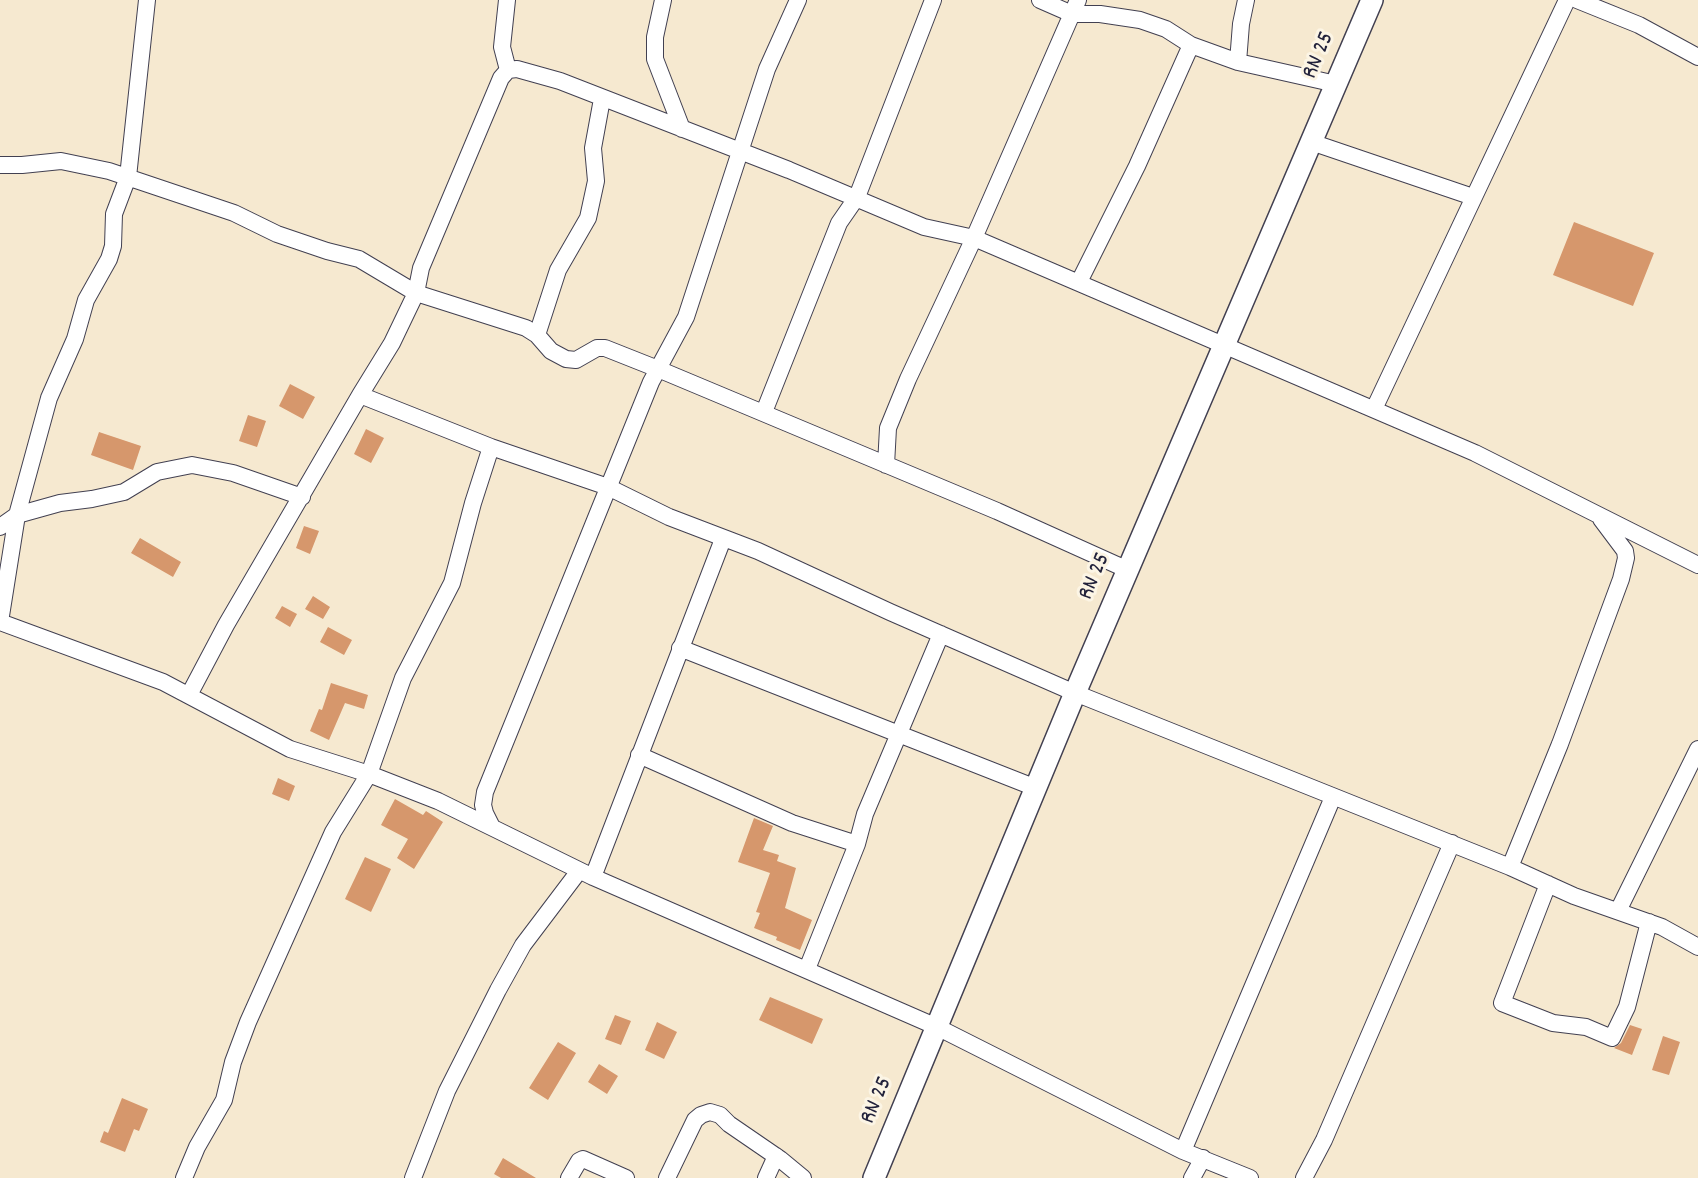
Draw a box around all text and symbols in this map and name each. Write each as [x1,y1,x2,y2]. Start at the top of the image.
street label: RN 25 [1298,28,1342,84]
street label: RN 25 [1074,549,1118,605]
street label: RN 25 [856,1073,900,1129]

